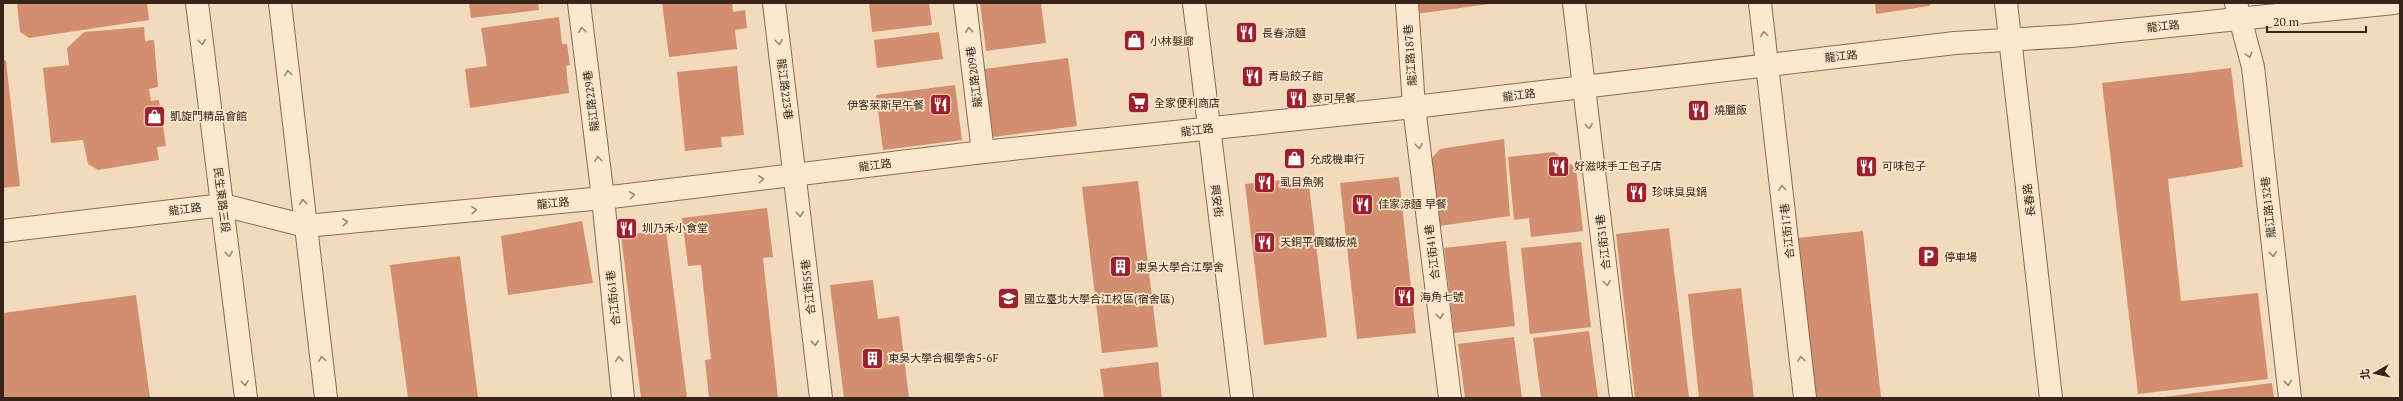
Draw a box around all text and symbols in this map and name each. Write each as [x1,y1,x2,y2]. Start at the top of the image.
scale bar [2267,8,2366,34]
text: 20 m [2273,14,2300,29]
street label: 龍江路 [2146,17,2180,35]
restaurant icon: 長春涼麵 [1234,20,1260,46]
street label: 龍江路187巷 [1401,24,1419,86]
place label: 長春涼麵 [1262,26,1306,40]
one-way arrow [578,27,587,33]
one-way arrow [964,27,973,33]
shop icon: 小林髮廊 [1122,28,1148,54]
one-way arrow [1760,31,1769,37]
place label: 小林髮廊 [1150,34,1194,48]
one-way arrow [197,39,206,45]
one-way arrow [774,39,783,45]
street label: 龍江路209巷 [963,46,985,108]
street label: 龍江路 [1824,47,1858,65]
one-way arrow [2245,52,2253,59]
street label: 龍江路223巷 [774,58,796,120]
restaurant icon: 青島餃子館 [1240,63,1266,89]
place label: 青島餃子館 [1268,69,1323,83]
one-way arrow [284,70,293,76]
street label: 龍江路229巷 [580,70,602,132]
restaurant icon: 麥可早餐 [1284,85,1310,111]
street label: 龍江路 [1502,86,1536,104]
supermarket icon: 全家便利商店 [1126,90,1152,116]
place label: 麥可早餐 [1312,91,1356,105]
restaurant icon: 伊客萊斯早午餐 [927,92,953,118]
place label: 全家便利商店 [1154,96,1220,110]
restaurant icon: 燒臘飯 [1686,97,1712,123]
place label: 伊客萊斯早午餐 [847,98,924,112]
shop icon: 凱旋門精品會館 [141,103,167,129]
place label: 燒臘飯 [1714,103,1747,117]
place label: 凱旋門精品會館 [170,109,247,123]
street label: 龍江路 [1180,121,1214,139]
one-way arrow [1584,123,1593,129]
one-way arrow [1414,143,1423,149]
shop icon: 允成機車行 [1282,146,1308,172]
place label: 允成機車行 [1310,152,1365,166]
restaurant icon: 好滋味手工包子店 [1546,153,1572,179]
restaurant icon: 可味包子 [1854,153,1880,179]
one-way arrow [594,156,603,162]
street label: 龍江路 [858,156,892,174]
place label: 好滋味手工包子店 [1574,159,1662,173]
place label: 可味包子 [1882,159,1926,173]
street label: 民生東路三段 [211,166,233,234]
restaurant icon: 虱目魚粥 [1252,169,1278,195]
one-way arrow [758,175,764,184]
place label: 虱目魚粥 [1280,175,1324,189]
street label: 龍江路132巷 [2258,176,2278,238]
restaurant icon: 珍味臭臭鍋 [1623,179,1649,205]
street label: 長春路 [2020,183,2038,217]
street label: 興安街 [1208,184,1226,218]
place label: 珍味臭臭鍋 [1652,185,1707,199]
one-way arrow [1778,185,1787,191]
one-way arrow [628,191,635,200]
restaurant icon: 佳家涼麵 早餐 [1349,191,1375,217]
street label: 龍江路 [536,195,570,211]
place label: 佳家涼麵 早餐 [1378,197,1447,211]
one-way arrow [299,199,308,205]
street label: 龍江路 [168,200,202,218]
street label: 合江街17巷 [1777,203,1797,259]
one-way arrow [471,206,477,215]
one-way arrow [795,211,804,217]
street label: 合江街31巷 [1593,213,1613,271]
restaurant icon: 圳乃禾小食堂 [613,215,639,241]
one-way arrow [342,218,348,227]
place label: 圳乃禾小食堂 [642,221,708,235]
street label: 合江街41巷 [1422,223,1442,281]
restaurant icon: 天銅平價鐵板燒 [1251,229,1277,255]
place label: 天銅平價鐵板燒 [1280,235,1357,249]
parking icon: 停車場 [1915,244,1941,270]
place label: 停車場 [1944,250,1977,264]
one-way arrow [224,251,233,257]
one-way arrow [2269,251,2278,257]
building icon: 東吳大學合江學舍 [1107,254,1133,280]
street label: 合江街55巷 [798,259,818,315]
place label: 東吳大學合江學舍 [1136,260,1224,274]
street label: 合江街61巷 [603,270,623,326]
one-way arrow [1602,280,1611,286]
restaurant icon: 海角七號 [1391,284,1417,310]
school or university icon: 國立臺北大學合江校區(宿舍區) [996,286,1022,312]
place label: 海角七號 [1420,290,1464,304]
place label: 國立臺北大學合江校區(宿舍區) [1024,292,1175,306]
one-way arrow [1435,313,1444,319]
one-way arrow [810,340,819,346]
building icon: 東吳大學合楓學舍5-6F [859,345,885,371]
place label: 東吳大學合楓學舍5-6F [888,351,998,365]
north arrow [2355,353,2395,393]
one-way arrow [318,356,327,362]
one-way arrow [615,356,624,362]
one-way arrow [1797,356,1806,362]
text: 北 [2357,368,2373,381]
one-way arrow [240,380,249,386]
one-way arrow [2283,380,2292,386]

